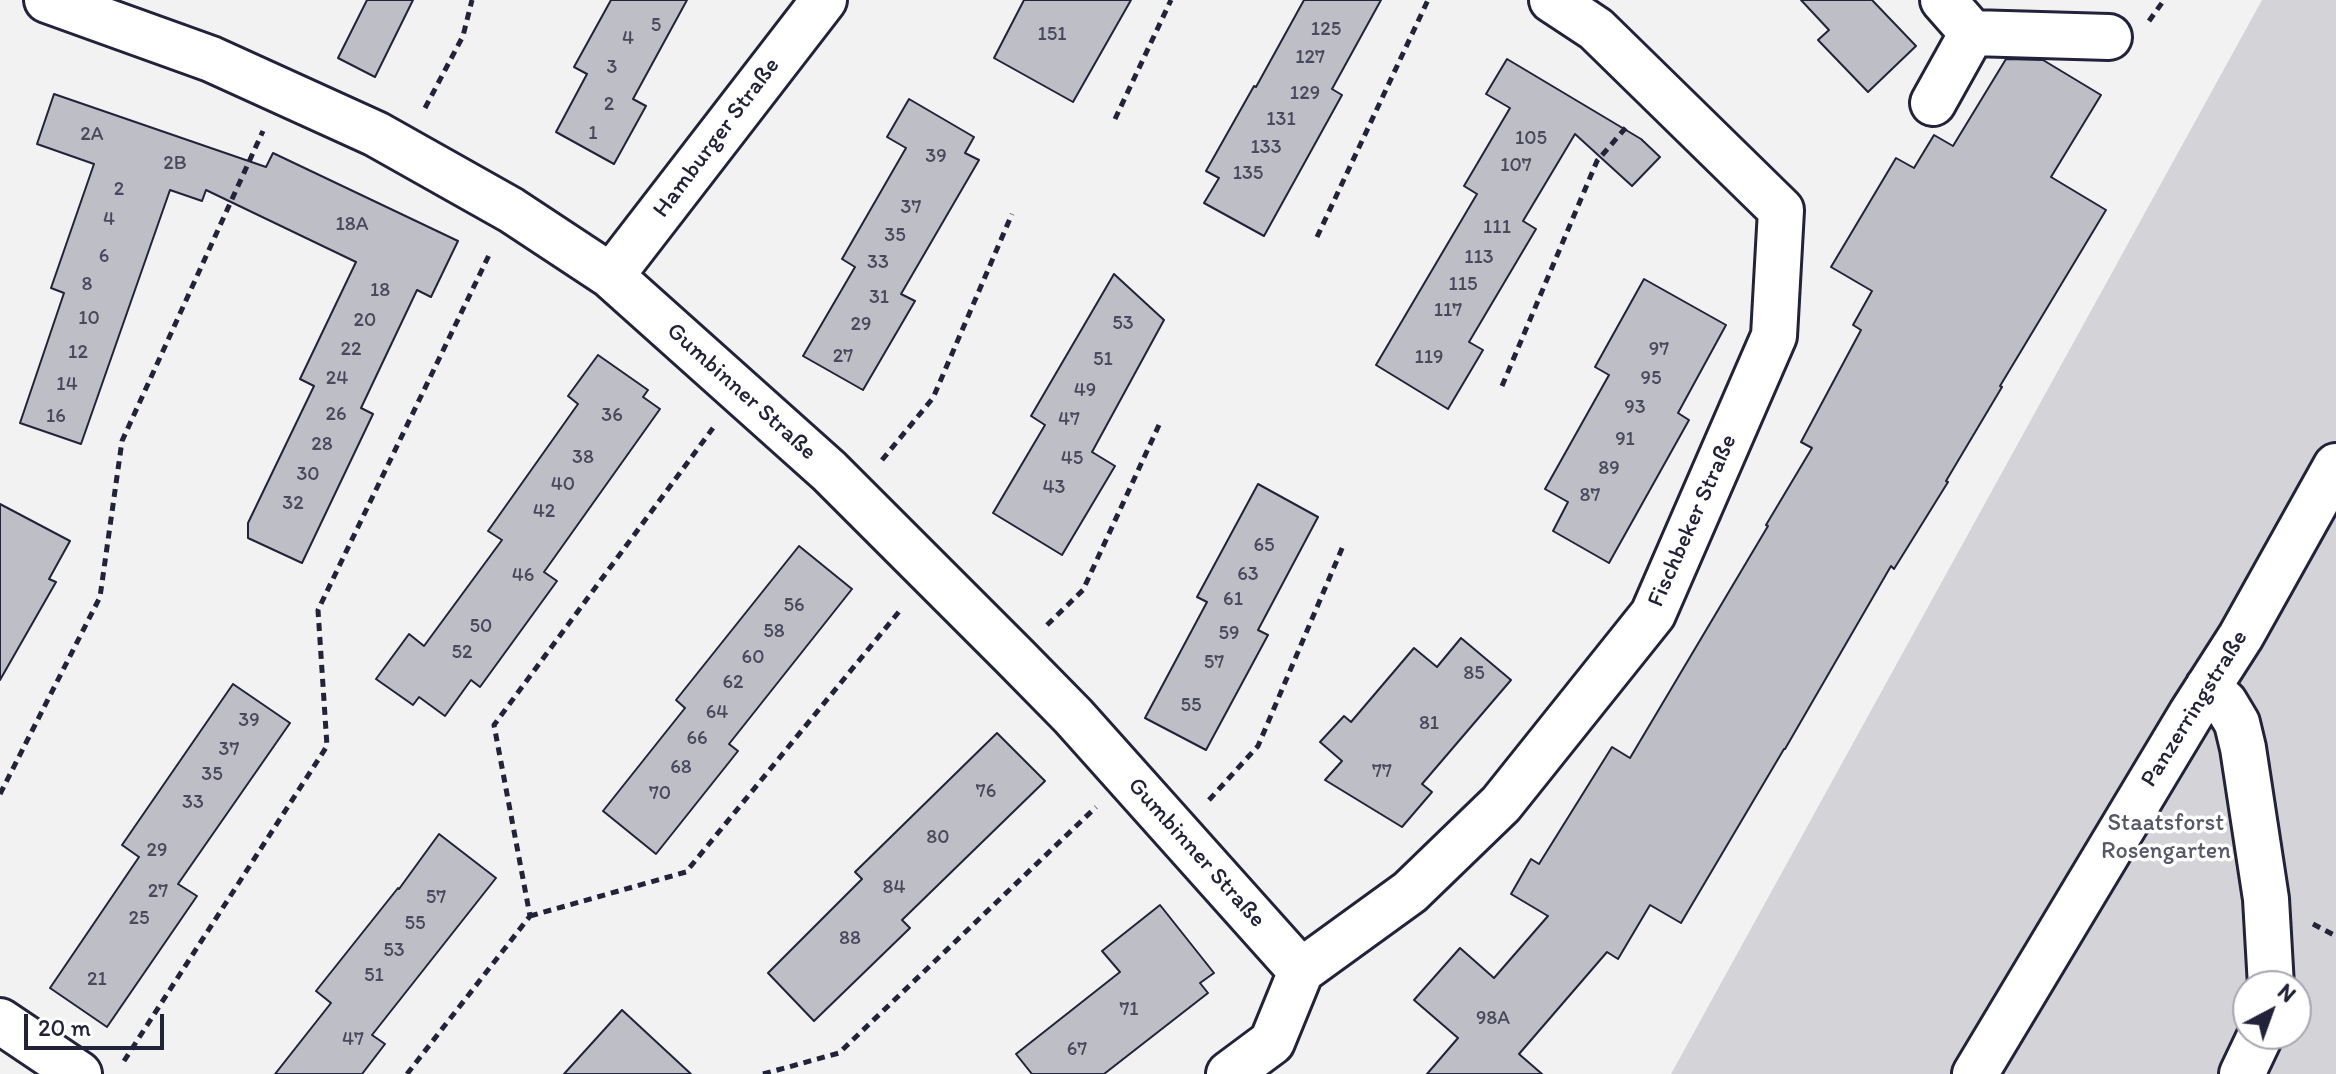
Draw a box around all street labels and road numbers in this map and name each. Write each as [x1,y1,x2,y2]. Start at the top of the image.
street label: Hamburger Straße [647,52,787,224]
street label: Gumbinner Straße [660,317,822,467]
street label: Fischbeker Straße [1642,430,1744,612]
street label: Panzerringstraße [2135,625,2255,793]
street label: Gumbinner Straße [1121,772,1271,934]

